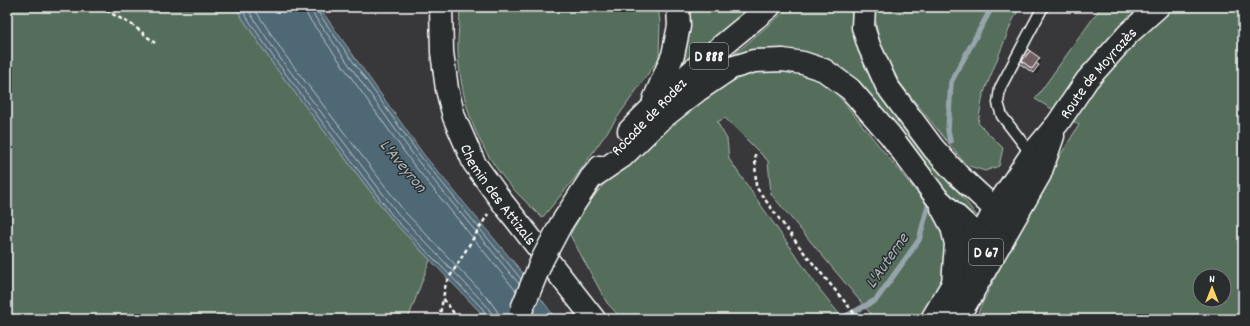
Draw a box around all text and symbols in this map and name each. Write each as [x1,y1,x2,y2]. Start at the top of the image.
street label: Route de Moyrazès [1055,22,1143,124]
road number: D 888 [690,43,728,69]
street label: Rocade de Rodez [607,73,693,162]
water label: L'Aveyron [372,135,432,200]
street label: Chemin des Attizals [453,141,541,251]
water label: L'Auterne [861,228,917,294]
road number: D 67 [969,239,1003,265]
north arrow [1192,268,1232,308]
text: N [1209,272,1215,288]

